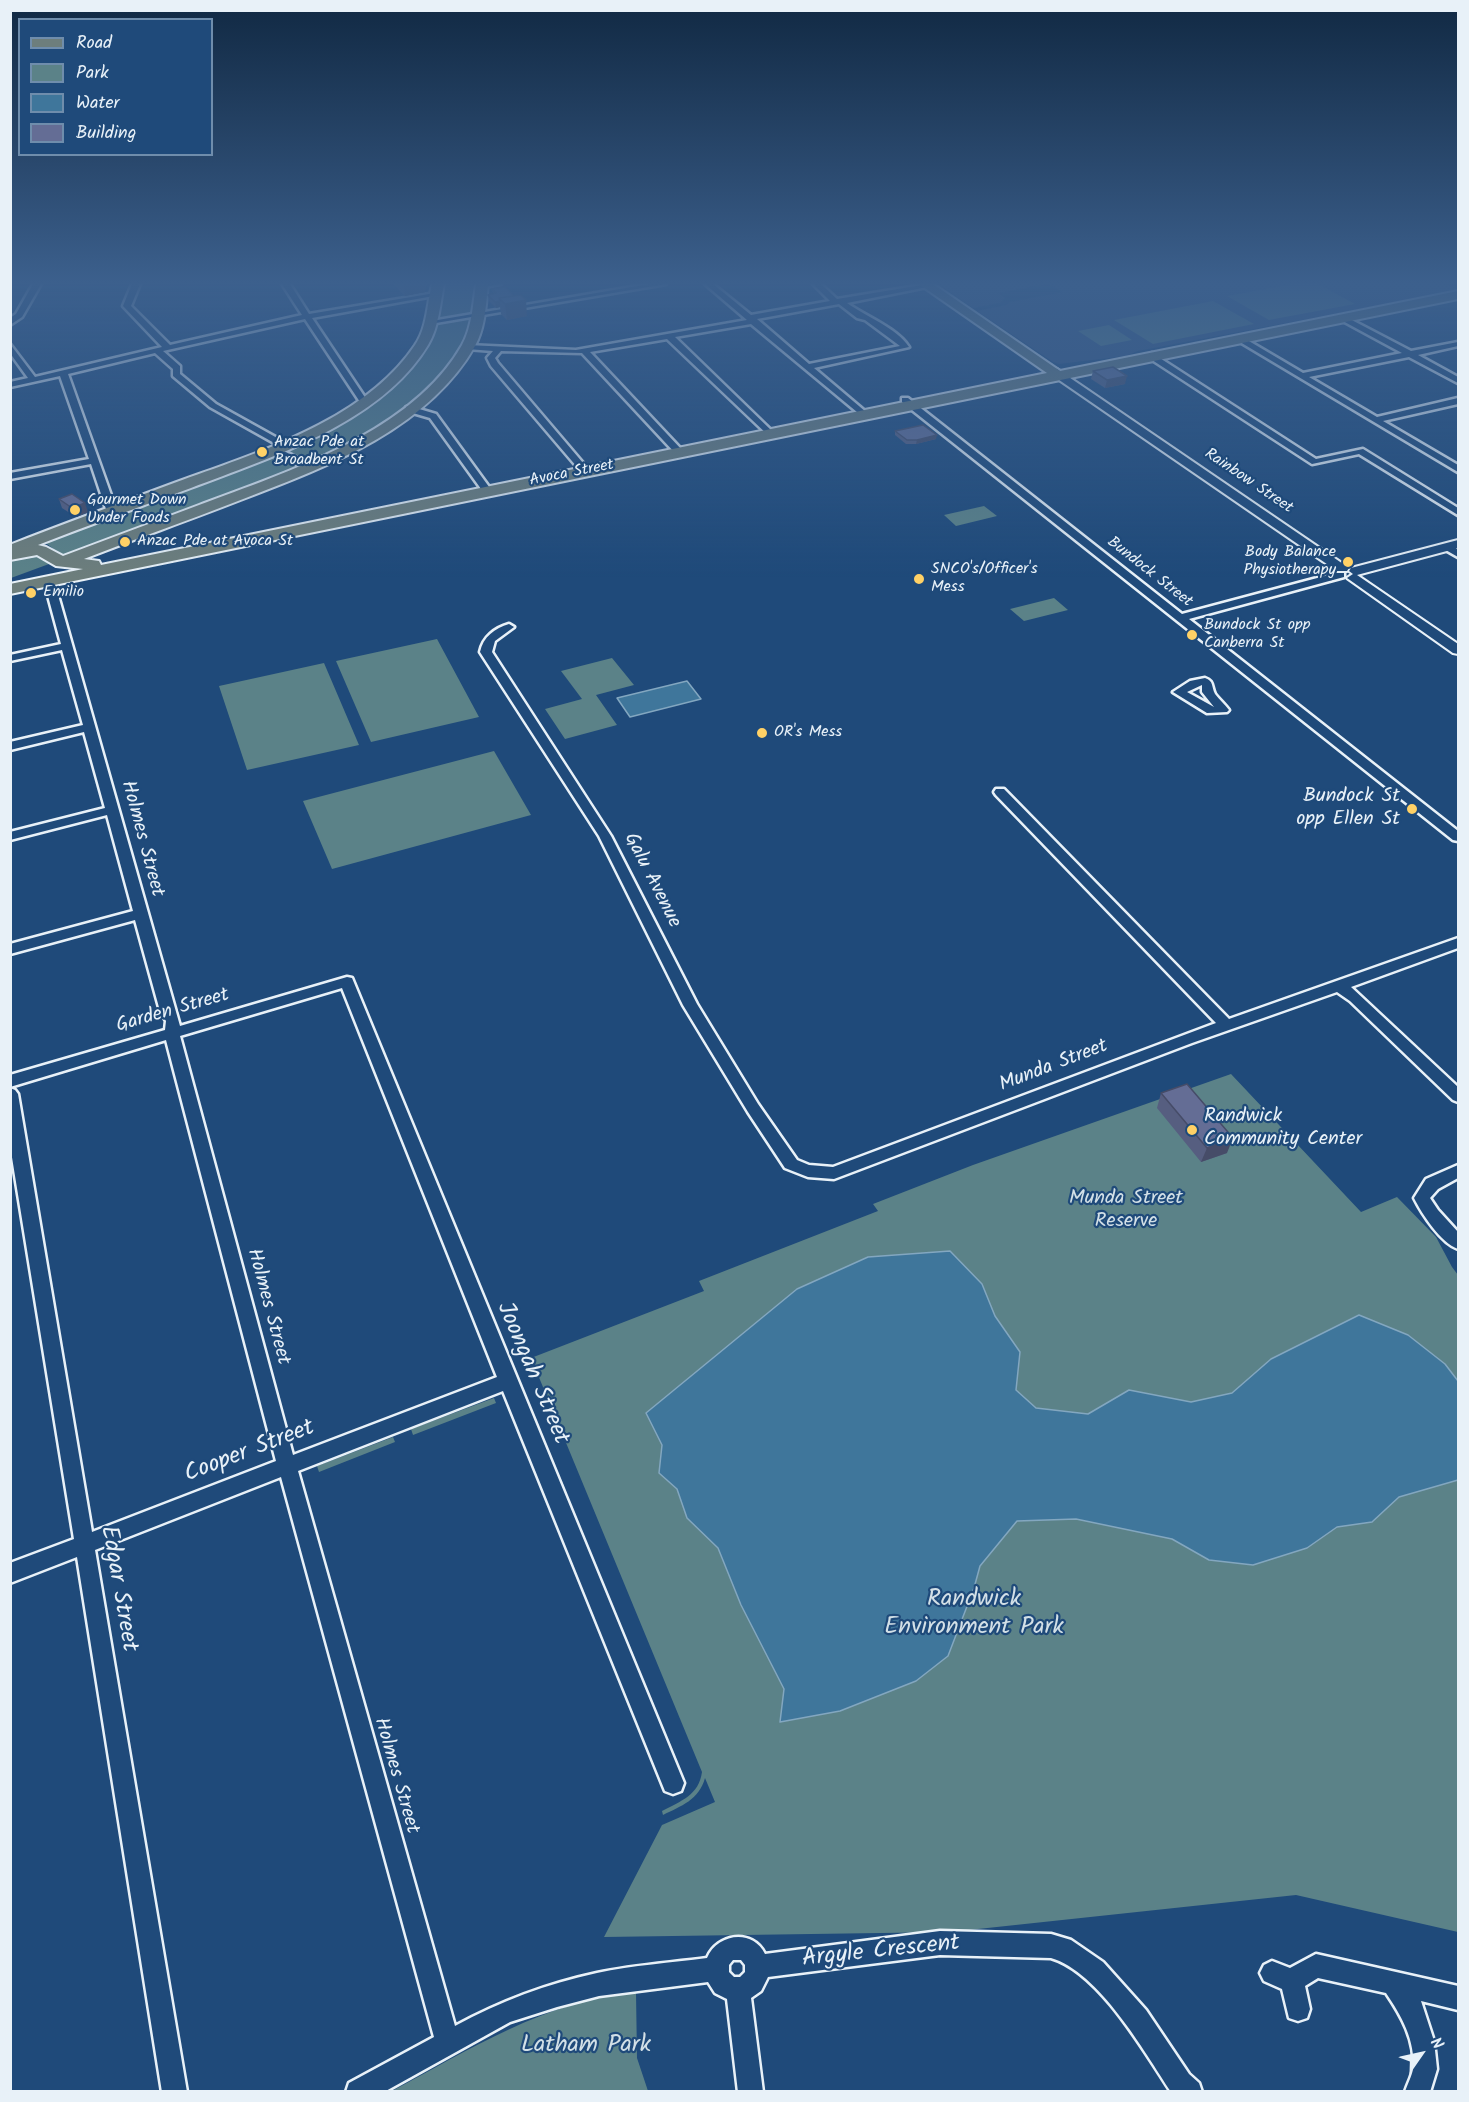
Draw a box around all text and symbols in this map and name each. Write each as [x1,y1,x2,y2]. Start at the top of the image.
legend [18,18,213,156]
text: Road [76,29,112,58]
text: Park [76,59,109,88]
text: Water [76,89,120,118]
text: Building [76,119,136,148]
place label: Anzac Pde at Broadbent St [274,433,364,471]
marker: Anzac Pde at Broadbent St [255,445,269,459]
street label: Rainbow Street [1200,445,1296,519]
street label: Avoca Street [528,456,616,492]
place label: Gourmet Down Under Foods [87,491,186,529]
marker: Gourmet Down Under Foods [68,503,82,517]
place label: Anzac Pde at Avoca St [137,532,293,552]
street label: Bundock Street [1102,534,1196,612]
marker: Anzac Pde at Avoca St [118,535,132,549]
place label: Body Balance Physiotherapy [1243,543,1336,581]
marker: Body Balance Physiotherapy [1341,555,1355,569]
place label: SNCO's/Officer's Mess [931,560,1038,598]
marker: SNCO's/Officer's Mess [912,572,926,586]
place label: Emilio [43,583,84,603]
marker: Emilio [24,586,38,600]
place label: Bundock St opp Canberra St [1204,616,1310,654]
marker: Bundock St opp Canberra St [1185,628,1199,642]
place label: OR's Mess [774,723,842,743]
marker: OR's Mess [755,726,769,740]
street label: Holmes Street [114,778,168,900]
place label: Bundock St opp Ellen St [1296,786,1400,833]
marker: Bundock St opp Ellen St [1405,802,1419,816]
street label: Galu Avenue [617,830,685,932]
street label: Garden Street [114,984,232,1040]
street label: Munda Street [996,1035,1112,1099]
place label: Randwick Community Center [1204,1106,1362,1153]
marker: Randwick Community Center [1185,1123,1199,1137]
park label: Munda Street Reserve [1069,1188,1183,1235]
street label: Holmes Street [240,1246,294,1368]
street label: Joongah Street [488,1299,574,1449]
street label: Cooper Street [181,1415,319,1491]
street label: Edgar Street [92,1524,142,1654]
park label: Randwick Environment Park [884,1587,1064,1643]
street label: Holmes Street [367,1715,423,1837]
street label: Argyle Crescent [801,1930,961,1976]
north arrow [1391,2024,1451,2084]
text: N [1423,2032,1450,2055]
park label: Latham Park [521,2033,651,2061]

